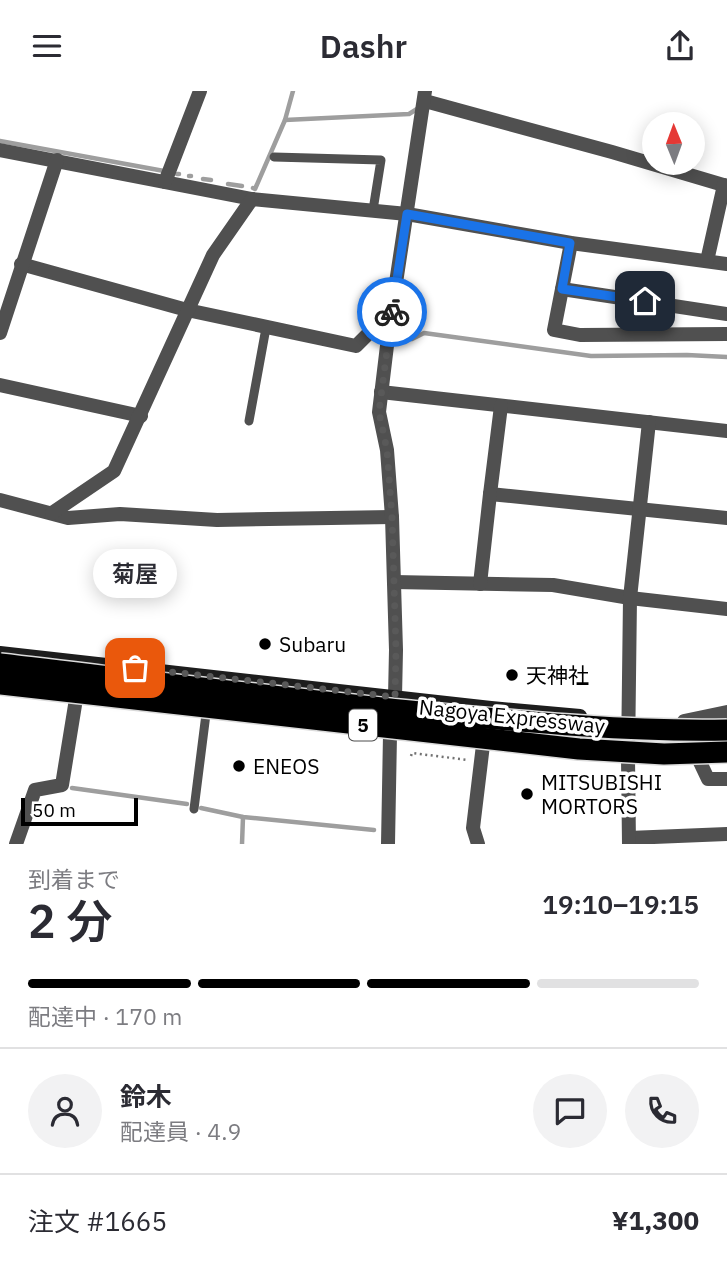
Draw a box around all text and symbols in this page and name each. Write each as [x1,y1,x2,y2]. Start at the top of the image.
text: Dashr [320,25,407,67]
icon: menu [28,27,66,65]
icon: share [661,27,699,65]
north arrow [642,112,705,175]
map controls [642,112,705,175]
pin [615,271,675,331]
courier [357,277,427,347]
icon: home [626,282,664,320]
icon: bike [373,293,411,331]
callout: 菊屋 [93,549,177,598]
text: 菊屋 [112,558,158,588]
place label: Subaru [279,630,346,658]
marker: Subaru [257,636,273,652]
pin [105,638,165,698]
icon: bag [116,649,154,687]
place label: 天神社 [526,661,589,689]
marker: 天神社 [504,667,520,683]
street label: Nagoya Expressway [418,692,607,740]
road number: 5 [349,709,377,741]
place label: ENEOS [253,752,319,780]
marker: ENEOS [231,758,247,774]
place label: MITSUBISHI MORTORS [541,768,662,820]
marker: MITSUBISHI MORTORS [519,786,535,802]
scale bar [21,795,138,827]
text: 50 m [32,798,76,822]
text: 到着まで [28,864,120,894]
text: 19:10–19:15 [542,887,699,921]
text: 2 分 [28,891,112,951]
text: 配達中 · 170 m [28,1001,182,1031]
button: person [28,1074,102,1148]
button: chat [533,1074,607,1148]
button: phone [625,1074,699,1148]
text: 鈴木 [120,1079,172,1113]
text: 配達員 · 4.9 [120,1116,241,1146]
text: ¥1,300 [612,1203,699,1237]
text: 注文 #1665 [28,1204,167,1238]

